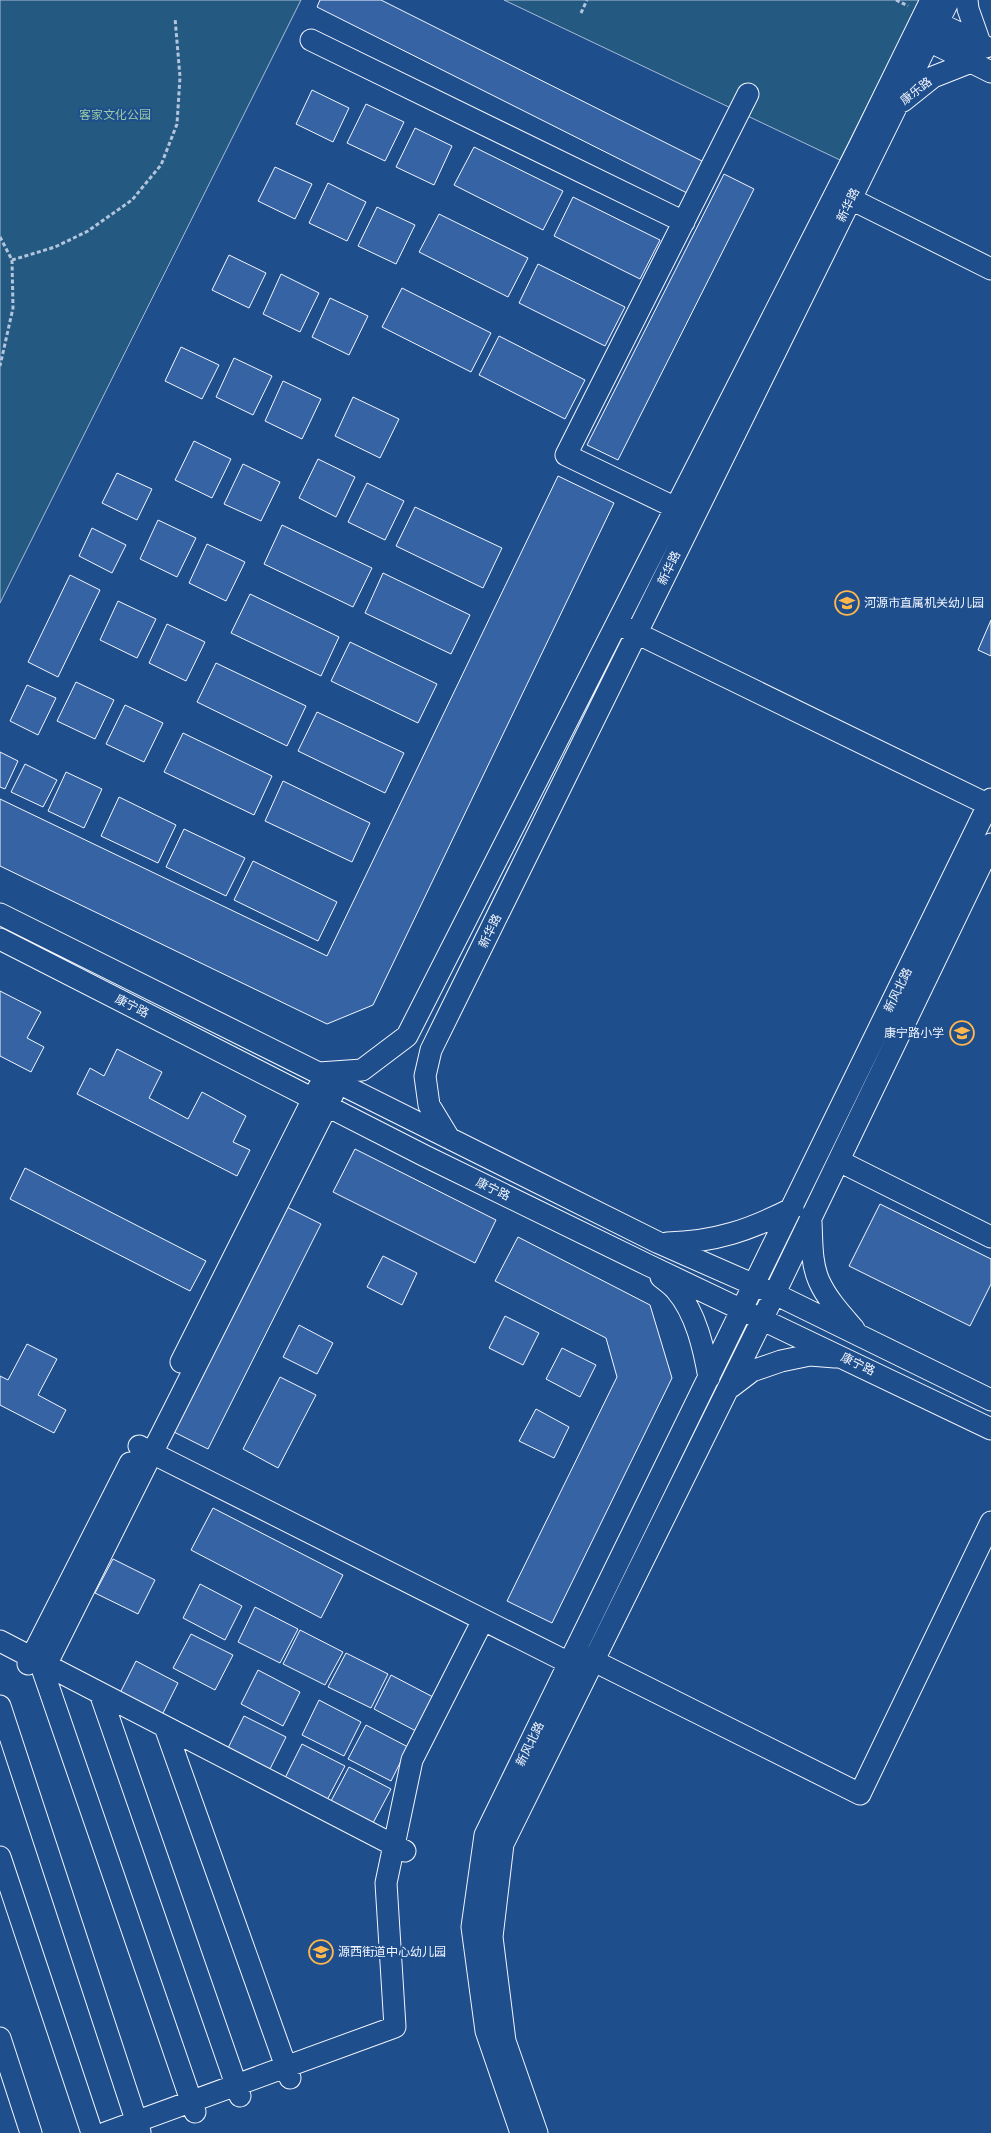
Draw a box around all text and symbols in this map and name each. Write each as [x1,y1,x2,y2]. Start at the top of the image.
street label: 康乐路 [898,74,934,108]
park label: 客家文化公园 [79,108,151,122]
street label: 新华路 [834,186,862,224]
street label: 新华路 [655,549,683,587]
school or university icon: 河源市直属机关幼儿园 [834,590,860,616]
place label: 河源市直属机关幼儿园 [864,596,984,610]
street label: 新华路 [476,912,504,950]
street label: 新风北路 [881,965,915,1015]
street label: 康宁路 [113,992,151,1020]
school or university icon: 康宁路小学 [949,1020,975,1046]
place label: 康宁路小学 [884,1026,944,1040]
street label: 康宁路 [474,1175,512,1203]
street label: 康宁路 [839,1350,877,1378]
street label: 新风北路 [513,1719,547,1769]
school or university icon: 源西街道中心幼儿园 [308,1939,334,1965]
place label: 源西街道中心幼儿园 [338,1945,446,1959]

